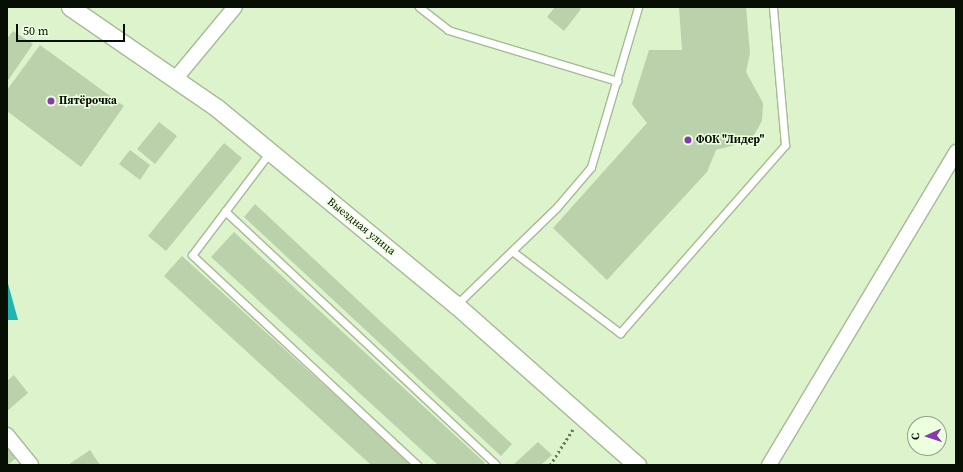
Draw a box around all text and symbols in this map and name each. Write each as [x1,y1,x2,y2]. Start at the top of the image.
scale bar [18,16,127,42]
text: 50 m [23,23,49,39]
place label: Пятёрочка [59,94,117,108]
marker: Пятёрочка [46,96,56,106]
place label: ФОК "Лидер" [696,133,764,147]
marker: ФОК "Лидер" [683,135,693,145]
street label: Выездная улица [324,196,398,258]
north arrow [907,416,947,456]
text: С [908,433,923,440]

